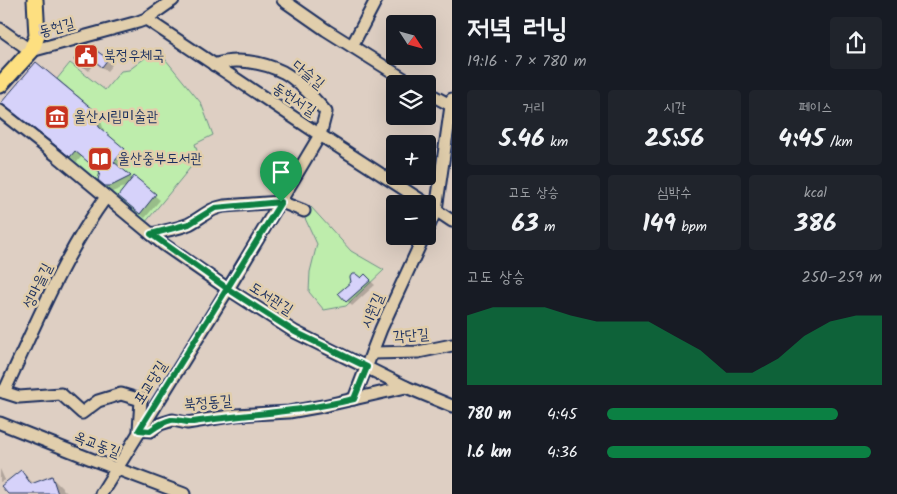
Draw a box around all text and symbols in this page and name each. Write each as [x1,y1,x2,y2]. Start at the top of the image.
text: 저녁 러닝 [467,7,568,52]
street label: 동헌길 [36,12,78,44]
north arrow [386,15,436,65]
map controls [386,15,436,245]
button: share [830,17,882,69]
public building icon: 북정우체국 [73,43,99,69]
place label: 북정우체국 [104,44,164,68]
text: 19:16 · 7 × 780 m [467,49,587,74]
street label: 다슬길 [286,54,330,96]
button: layers [386,75,436,125]
street label: 동헌서길 [267,77,321,123]
text: 거리 [522,97,545,119]
text: 시간 [663,97,686,119]
text: 페이스 [799,97,832,119]
museum icon: 울산시립미술관 [44,104,70,130]
place label: 울산시립미술관 [74,105,159,129]
text: 5.46 [499,119,545,159]
text: 25:56 [645,119,704,159]
text: 4:45 [778,119,824,159]
text: km [545,131,568,153]
text: /km [824,131,853,153]
button: + [386,135,436,185]
library icon: 울산중부도서관 [87,146,113,172]
place label: 울산중부도서관 [118,147,203,171]
pin [260,151,302,202]
icon: arrive [267,158,295,186]
text: 고도 상승 [508,182,559,204]
text: 심박수 [658,182,691,204]
text: kcal [804,182,827,204]
button: − [386,195,436,245]
text: 63 [512,204,539,244]
text: 149 [642,204,676,244]
text: 386 [795,204,836,244]
text: m [539,216,556,238]
text: bpm [676,216,707,238]
street label: 성마을길 [17,259,59,313]
text: 고도 상승 [467,265,525,290]
text: 250–259 m [802,265,882,290]
street label: 도서관길 [244,276,298,322]
street label: 시원길 [355,290,391,332]
street label: 각단길 [392,322,430,350]
street label: 포교당길 [128,356,174,410]
street label: 북정동길 [183,389,233,417]
text: 780 m [467,402,511,427]
text: 4:45 [547,402,577,427]
street label: 옥교동길 [70,425,124,465]
text: 1.6 km [467,440,511,465]
text: 4:36 [547,440,578,465]

